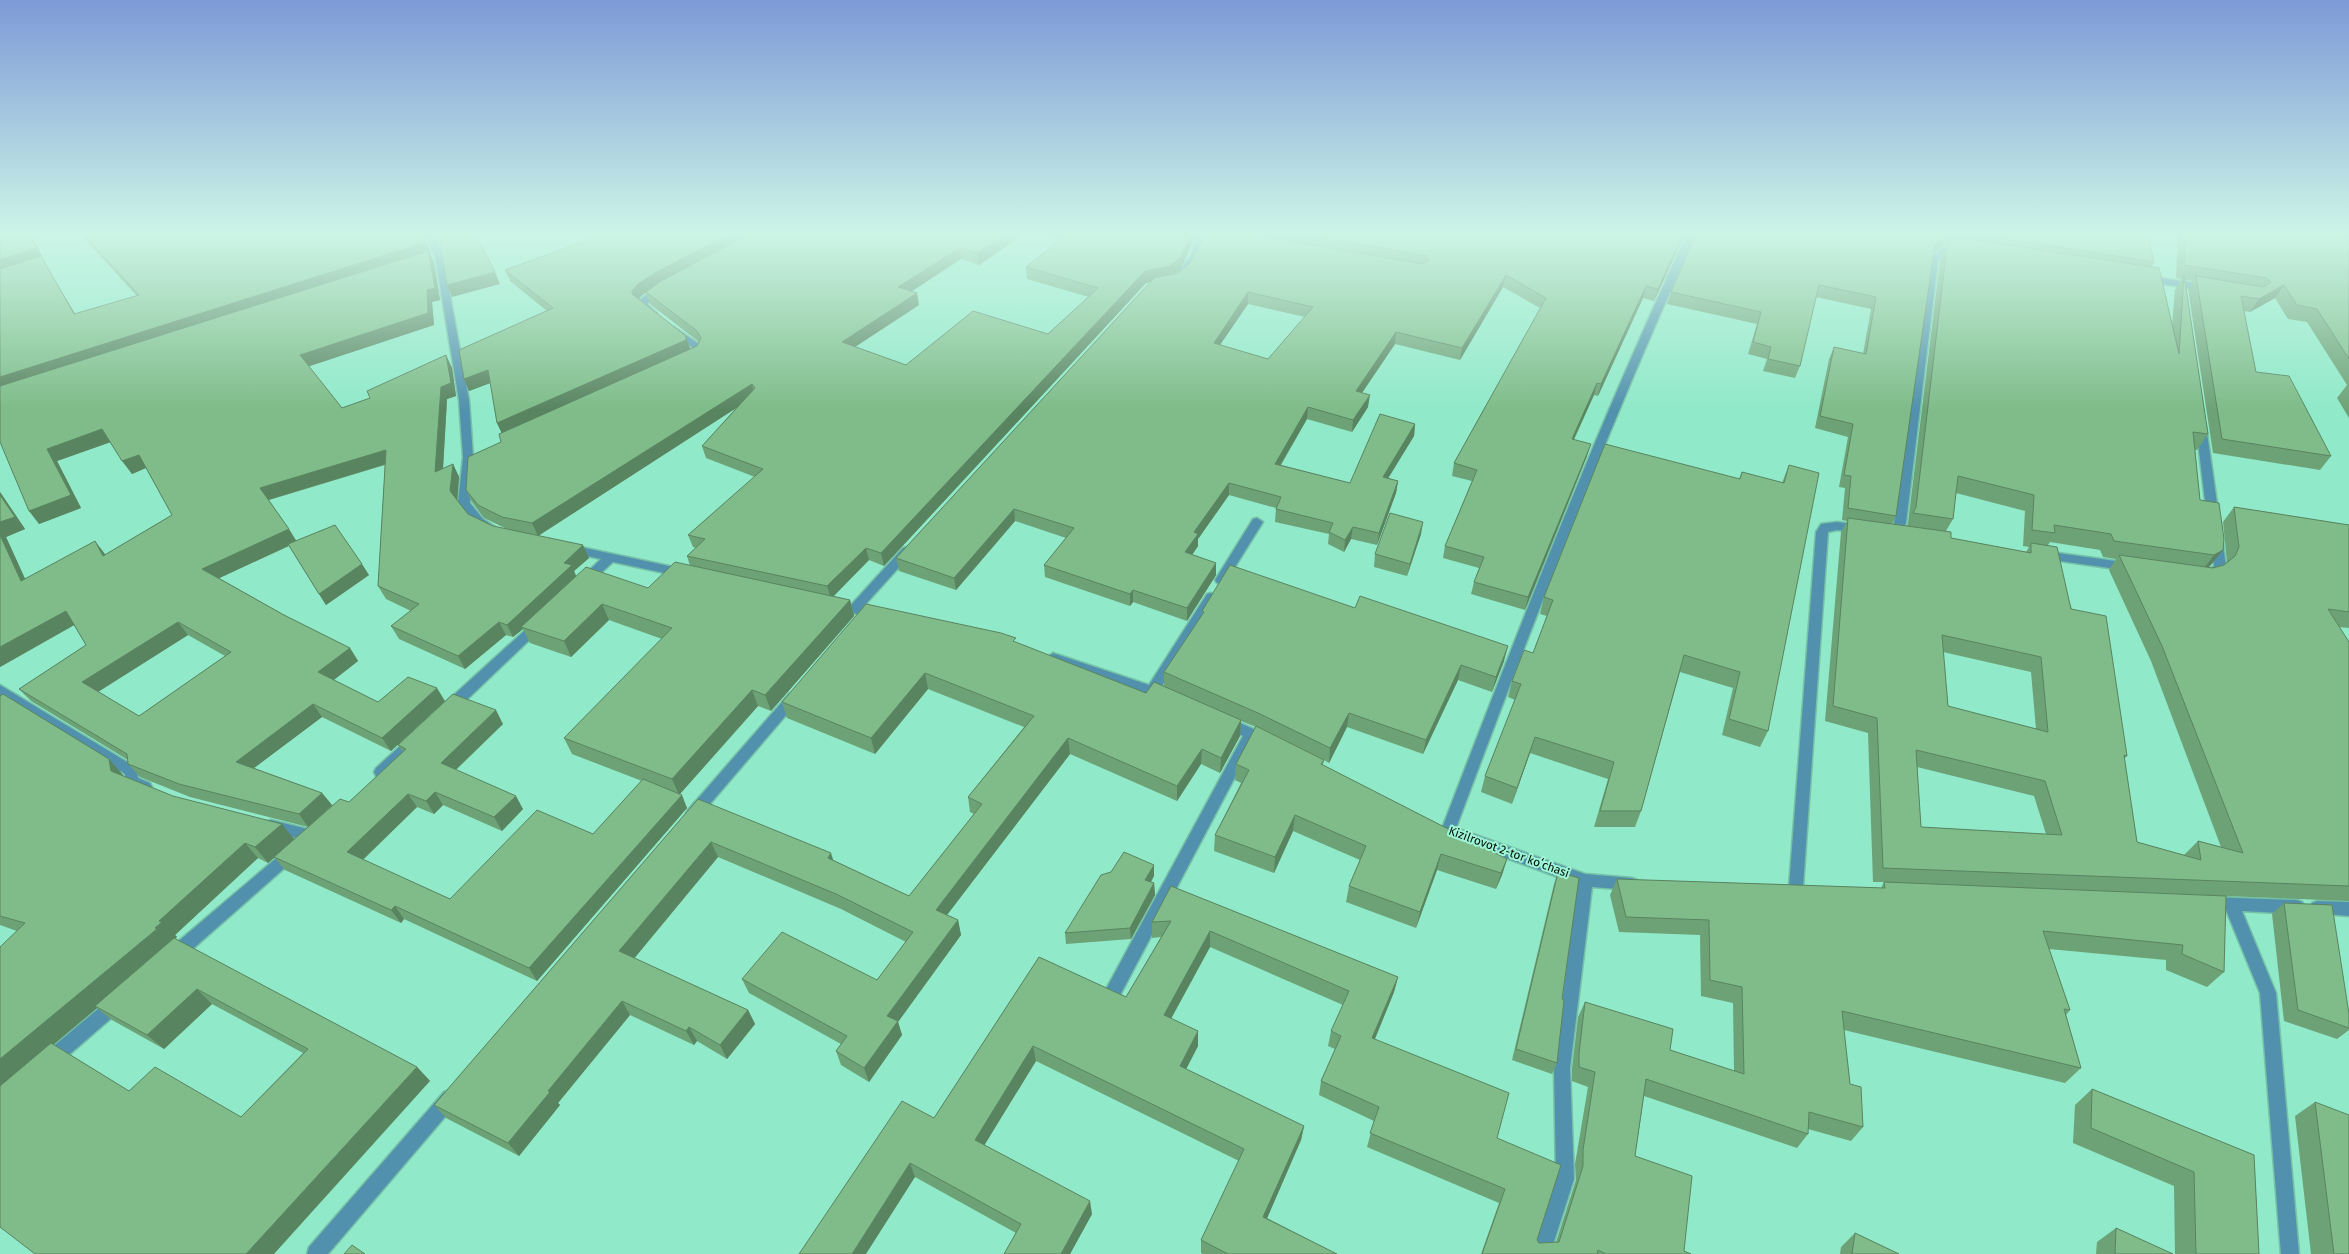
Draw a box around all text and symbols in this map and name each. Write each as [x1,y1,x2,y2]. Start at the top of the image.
street label: Kizilrovot 2-tor koʻchasi [1447,823,1572,880]

